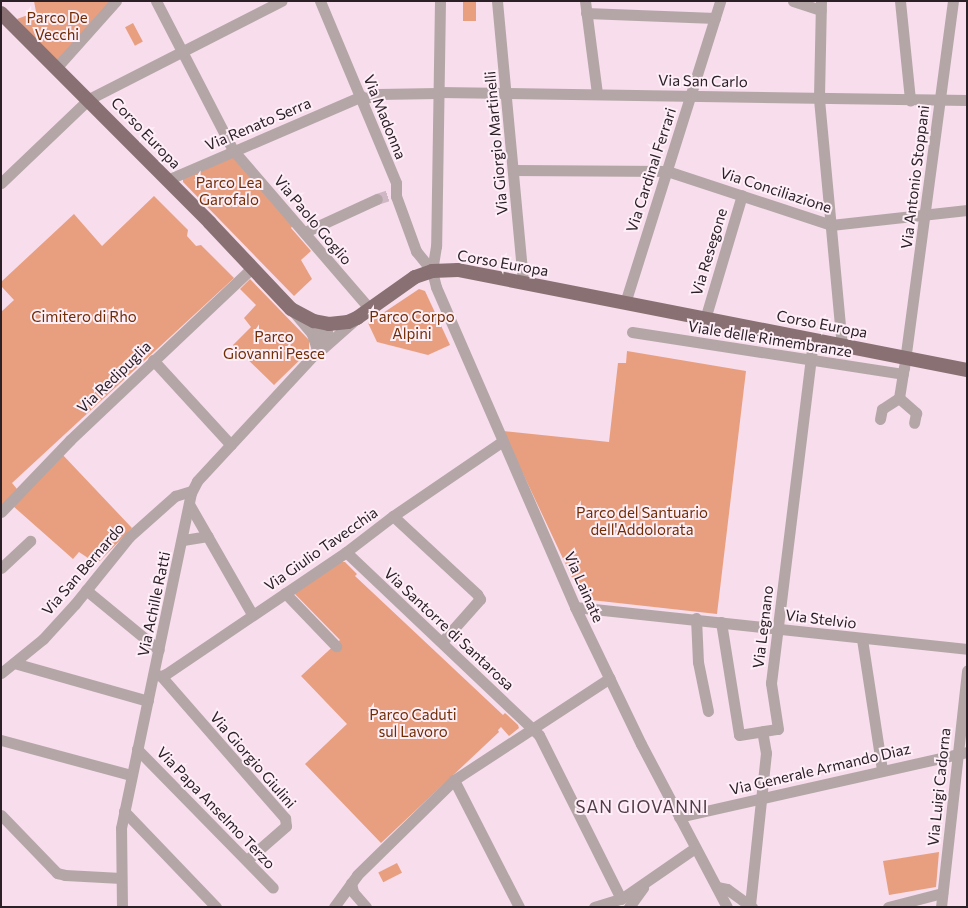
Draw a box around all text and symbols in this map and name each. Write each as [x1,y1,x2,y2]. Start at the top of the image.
park label: Parco De Vecchi [26,8,88,43]
street label: Via Giorgio Martinelli [481,70,511,216]
street label: Via San Carlo [658,71,748,91]
street label: Via Madonna [360,72,410,162]
street label: Corso Europa [107,94,185,172]
street label: Via Renato Serra [202,94,314,154]
street label: Via Antonio Stoppani [897,104,933,250]
street label: Via Cardinal Ferrari [622,105,680,235]
street label: Via Conciliazione [718,163,834,217]
street label: Via Paolo Goglio [270,172,356,268]
park label: Parco Lea Garofalo [196,173,262,208]
street label: Via Resegone [687,206,731,298]
street label: Corso Europa [456,246,550,280]
street label: Corso Europa [775,306,869,342]
park label: Parco Corpo Alpini [369,307,455,342]
park label: Cimitero di Rho [31,308,137,326]
street label: Viale delle Rimembranze [687,317,853,361]
park label: Parco Giovanni Pesce [223,327,325,362]
street label: Via Redipuglia [73,337,155,417]
street label: Via Giulio Tavecchia [261,503,381,595]
park label: Parco del Santuario dell'Addolorata [576,503,708,538]
street label: Via San Bernardo [38,519,128,619]
street label: Via Lainate [560,549,608,625]
street label: Via Achille Ratti [134,550,174,658]
street label: Via Santorre di Santarosa [380,564,518,694]
street label: Via Legnano [749,584,777,670]
street label: Via Stelvio [784,606,858,632]
park label: Parco Caduti sul Lavoro [369,705,457,740]
street label: Via Giorgio Giulini [206,708,300,812]
street label: Via Luigi Cadorna [924,727,954,847]
street label: Via Generale Armando Diaz [728,739,912,799]
street label: Via Papa Anselmo Terzo [153,743,279,873]
district label: SAN GIOVANNI [575,797,709,817]

